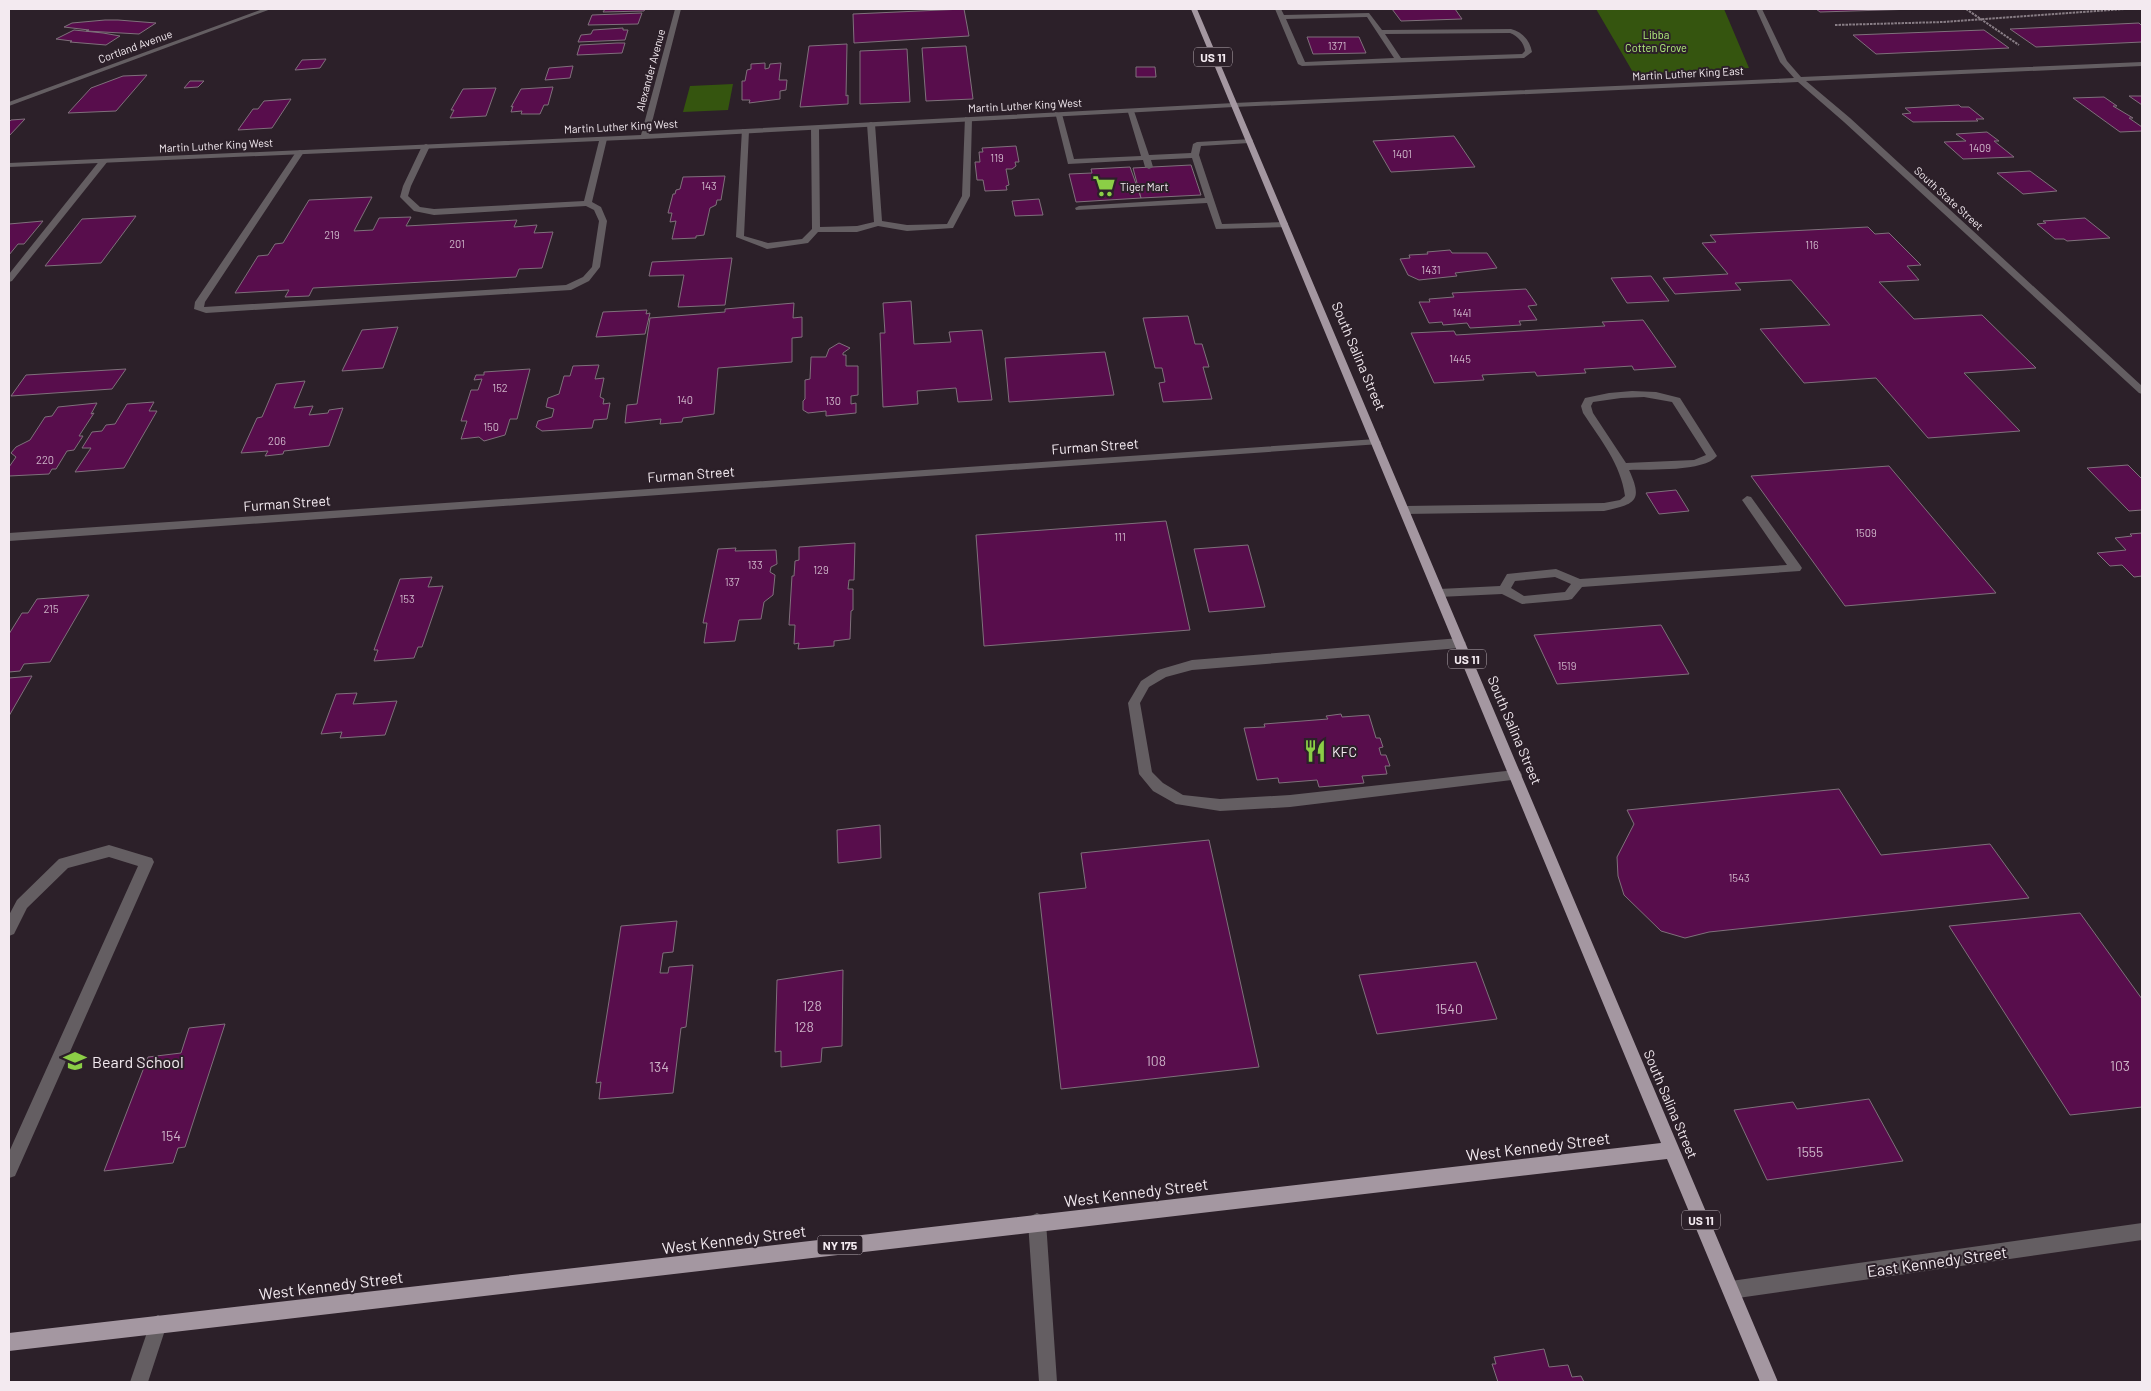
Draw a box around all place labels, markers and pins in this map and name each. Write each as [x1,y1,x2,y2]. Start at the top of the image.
supermarket icon: Tiger Mart [1091,173,1117,199]
place label: Tiger Mart [1120,180,1169,193]
restaurant icon: KFC [1302,738,1328,764]
place label: KFC [1332,743,1357,760]
school or university icon: Beard School [62,1048,88,1074]
place label: Beard School [92,1052,184,1071]

